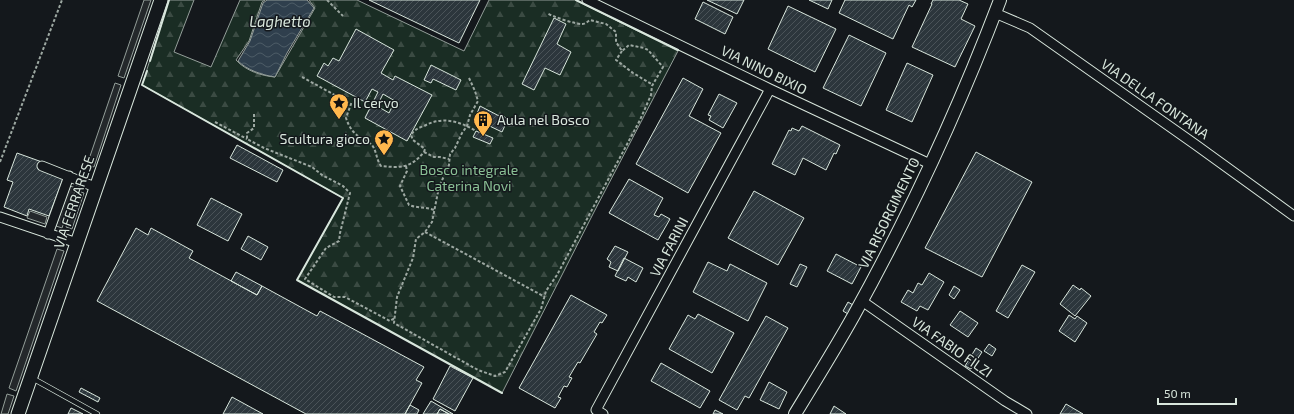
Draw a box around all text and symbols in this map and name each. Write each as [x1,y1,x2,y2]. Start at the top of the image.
water label: Laghetto [249,12,311,30]
street label: VIA NINO BIXIO [718,41,810,98]
street label: VIA DELLA FONTANA [1098,55,1213,142]
place icon: Il cervo [328,92,350,120]
place label: Il cervo [353,94,399,111]
building icon: Aula nel Bosco [472,109,494,137]
place label: Aula nel Bosco [497,111,590,128]
place icon: Scultura gioco [373,128,395,156]
place label: Scultura gioco [280,130,370,147]
street label: VIA FERRARESE [50,153,97,251]
street label: VIA RISORGIMENTO [854,154,923,271]
park label: Bosco integrale Caterina Novi [420,161,518,194]
street label: VIA FARINI [646,214,691,279]
street label: VIA FABIO FILZI [909,313,996,381]
scale bar [1158,380,1236,406]
text: 50 m [1164,386,1191,400]

